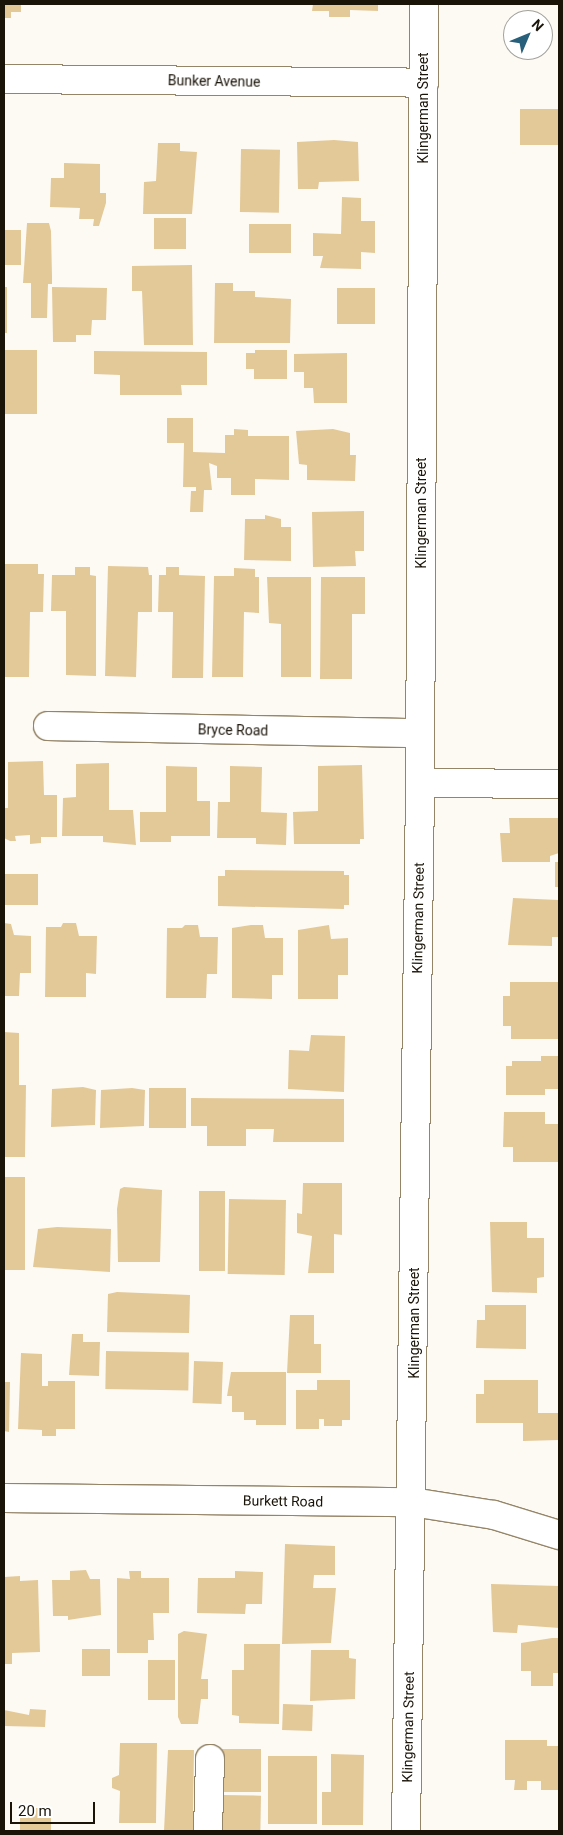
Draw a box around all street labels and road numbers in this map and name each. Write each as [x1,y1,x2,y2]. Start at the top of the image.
street label: Klingerman Street [415,52,431,164]
street label: Bunker Avenue [168,72,260,90]
street label: Klingerman Street [413,457,429,569]
street label: Bryce Road [198,721,268,739]
street label: Klingerman Street [409,862,427,974]
street label: Klingerman Street [406,1267,422,1379]
street label: Burkett Road [243,1492,323,1510]
street label: Klingerman Street [399,1671,417,1783]

